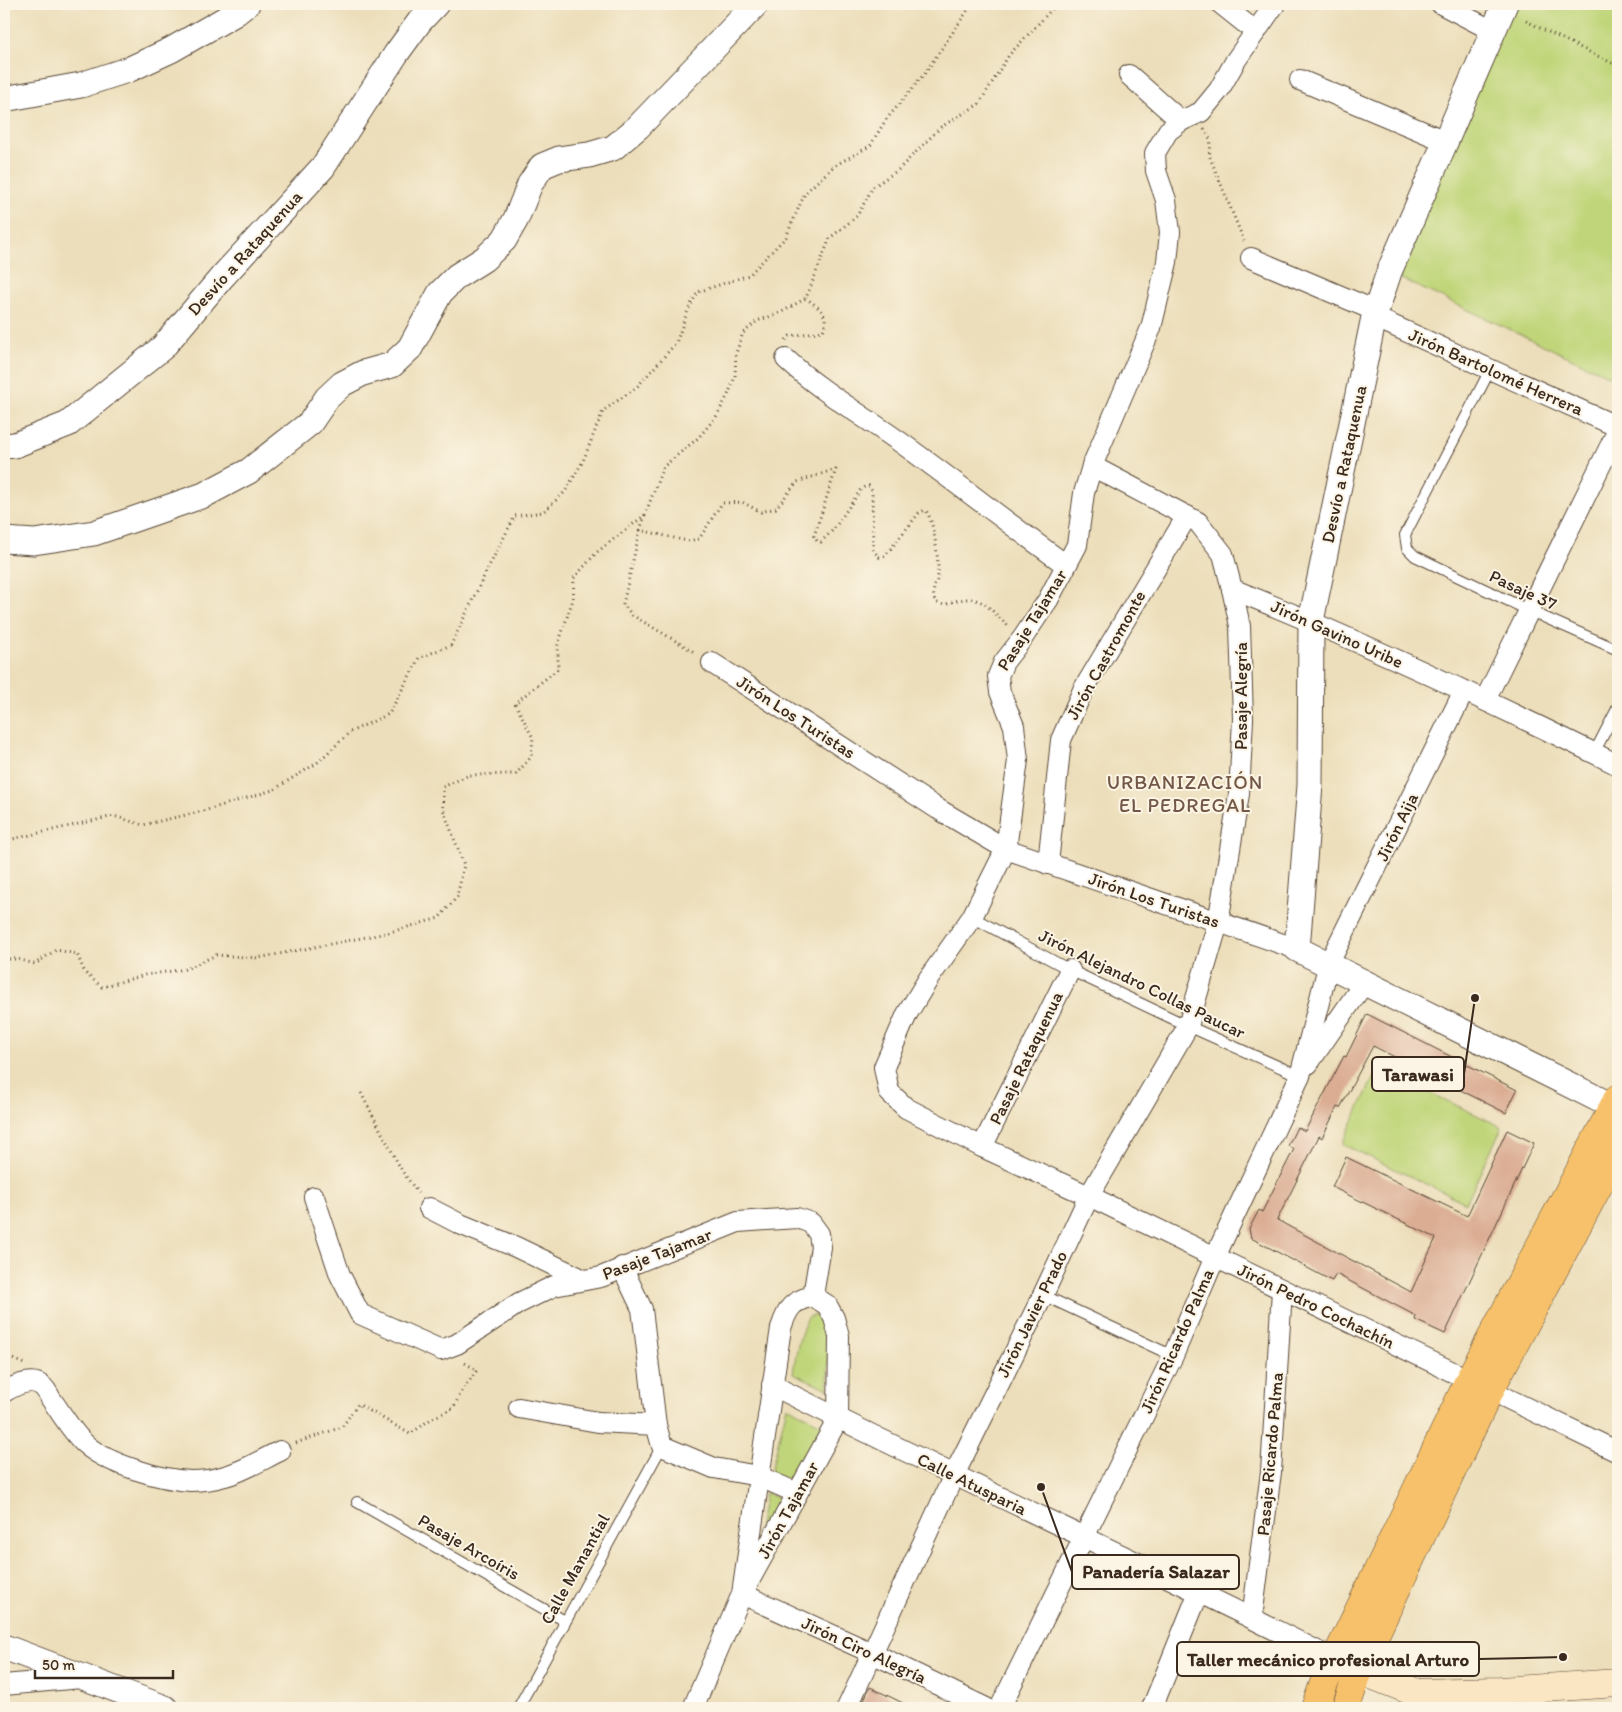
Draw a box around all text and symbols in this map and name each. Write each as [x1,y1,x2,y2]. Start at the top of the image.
street label: Desvío a Rataquenua [183,185,307,320]
street label: Jirón Bartolomé Herrera [1405,324,1587,421]
street label: Desvío a Rataquenua [1317,382,1372,545]
street label: Pasaje Tajamar [992,565,1072,675]
street label: Pasaje 37 [1486,565,1560,615]
street label: Jirón Castromonte [1061,586,1151,724]
street label: Jirón Gavino Uribe [1267,595,1407,673]
street label: Pasaje Alegría [1230,642,1252,750]
street label: Jirón Los Turistas [732,670,860,764]
district label: URBANIZACIÓN EL PEDREGAL [1107,770,1263,817]
street label: Jirón Aija [1371,789,1423,865]
street label: Jirón Los Turistas [1085,867,1223,933]
street label: Jirón Alejandro Collas Paucar [1035,924,1250,1044]
street label: Pasaje Rataquenua [984,987,1068,1128]
callout: Tarawasi [1372,1057,1464,1091]
text: Tarawasi [1381,1063,1454,1086]
street label: Pasaje Tajamar [599,1223,715,1285]
street label: Jirón Javier Prado [992,1247,1072,1381]
street label: Jirón Pedro Cochachín [1234,1258,1398,1354]
street label: Jirón Ricardo Palma [1135,1265,1219,1417]
street label: Pasaje Ricardo Palma [1252,1371,1288,1537]
street label: Calle Atusparia [914,1448,1031,1520]
street label: Jirón Tajamar [752,1457,824,1562]
street label: Pasaje Arcoíris [414,1509,524,1585]
street label: Calle Manantial [536,1510,614,1628]
callout: Panadería Salazar [1072,1555,1239,1589]
text: Panadería Salazar [1082,1560,1230,1583]
street label: Jirón Ciro Alegría [798,1612,930,1689]
callout: Taller mecánico profesional Arturo [1177,1642,1479,1676]
scale bar [35,1647,172,1679]
text: Taller mecánico profesional Arturo [1186,1648,1469,1671]
text: 50 m [42,1656,75,1674]

